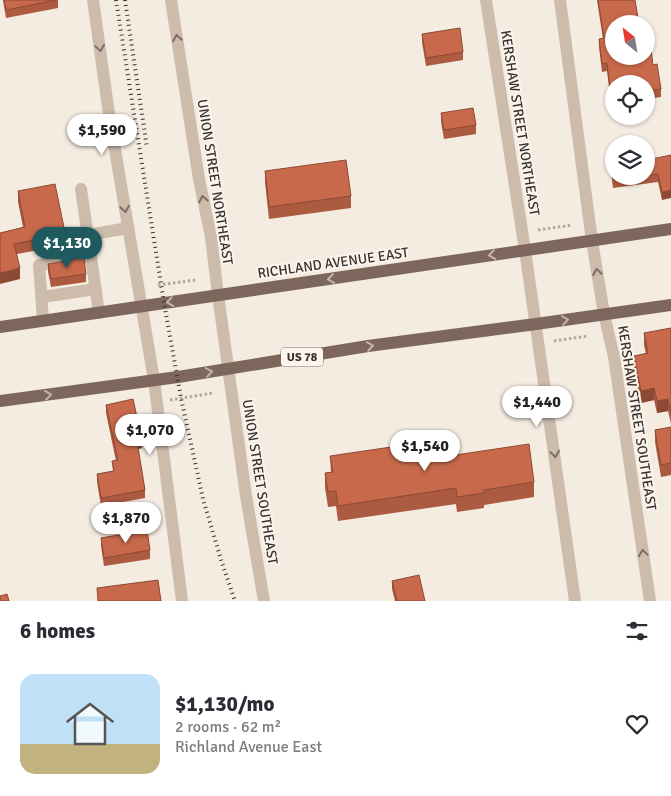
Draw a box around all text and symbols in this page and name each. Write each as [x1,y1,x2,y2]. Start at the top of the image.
north arrow [605,15,655,65]
map controls [605,15,655,185]
street label: KERSHAW STREET NORTHEAST [497,29,543,217]
one-way arrow [172,34,183,42]
one-way arrow [94,44,104,53]
button: locate [605,75,655,125]
street label: UNION STREET NORTHEAST [194,98,237,266]
pin: $1,590 [61,114,143,156]
text: $1,590 [78,120,126,140]
button: layers [605,135,655,185]
one-way arrow [199,194,209,203]
one-way arrow [120,204,130,213]
pin: $1,130 [26,226,108,269]
text: $1,130 [43,233,91,253]
street label: RICHLAND AVENUE EAST [256,244,410,282]
one-way arrow [487,249,495,260]
one-way arrow [592,267,602,276]
one-way arrow [326,273,335,283]
one-way arrow [166,297,174,307]
one-way arrow [562,315,570,326]
street label: KERSHAW STREET SOUTHEAST [614,324,660,512]
one-way arrow [366,341,374,352]
road number: US 78 [281,348,323,367]
one-way arrow [205,367,214,377]
pin: $1,440 [496,386,578,428]
one-way arrow [45,390,53,401]
text: $1,440 [513,392,561,412]
street label: UNION STREET SOUTHEAST [239,398,281,566]
pin: $1,070 [109,414,191,456]
text: $1,070 [126,420,174,440]
pin: $1,540 [384,430,466,472]
text: $1,540 [401,436,449,456]
one-way arrow [549,450,559,459]
pin: $1,870 [85,502,167,544]
text: $1,870 [102,508,150,528]
one-way arrow [638,548,648,557]
icon: filters [623,617,651,645]
text: 6 homes [20,618,95,644]
text: $1,130/mo [175,691,274,717]
icon: home [60,694,120,754]
icon: heart [623,710,651,738]
text: 2 rooms · 62 m² [175,717,281,737]
text: Richland Avenue East [175,737,322,757]

